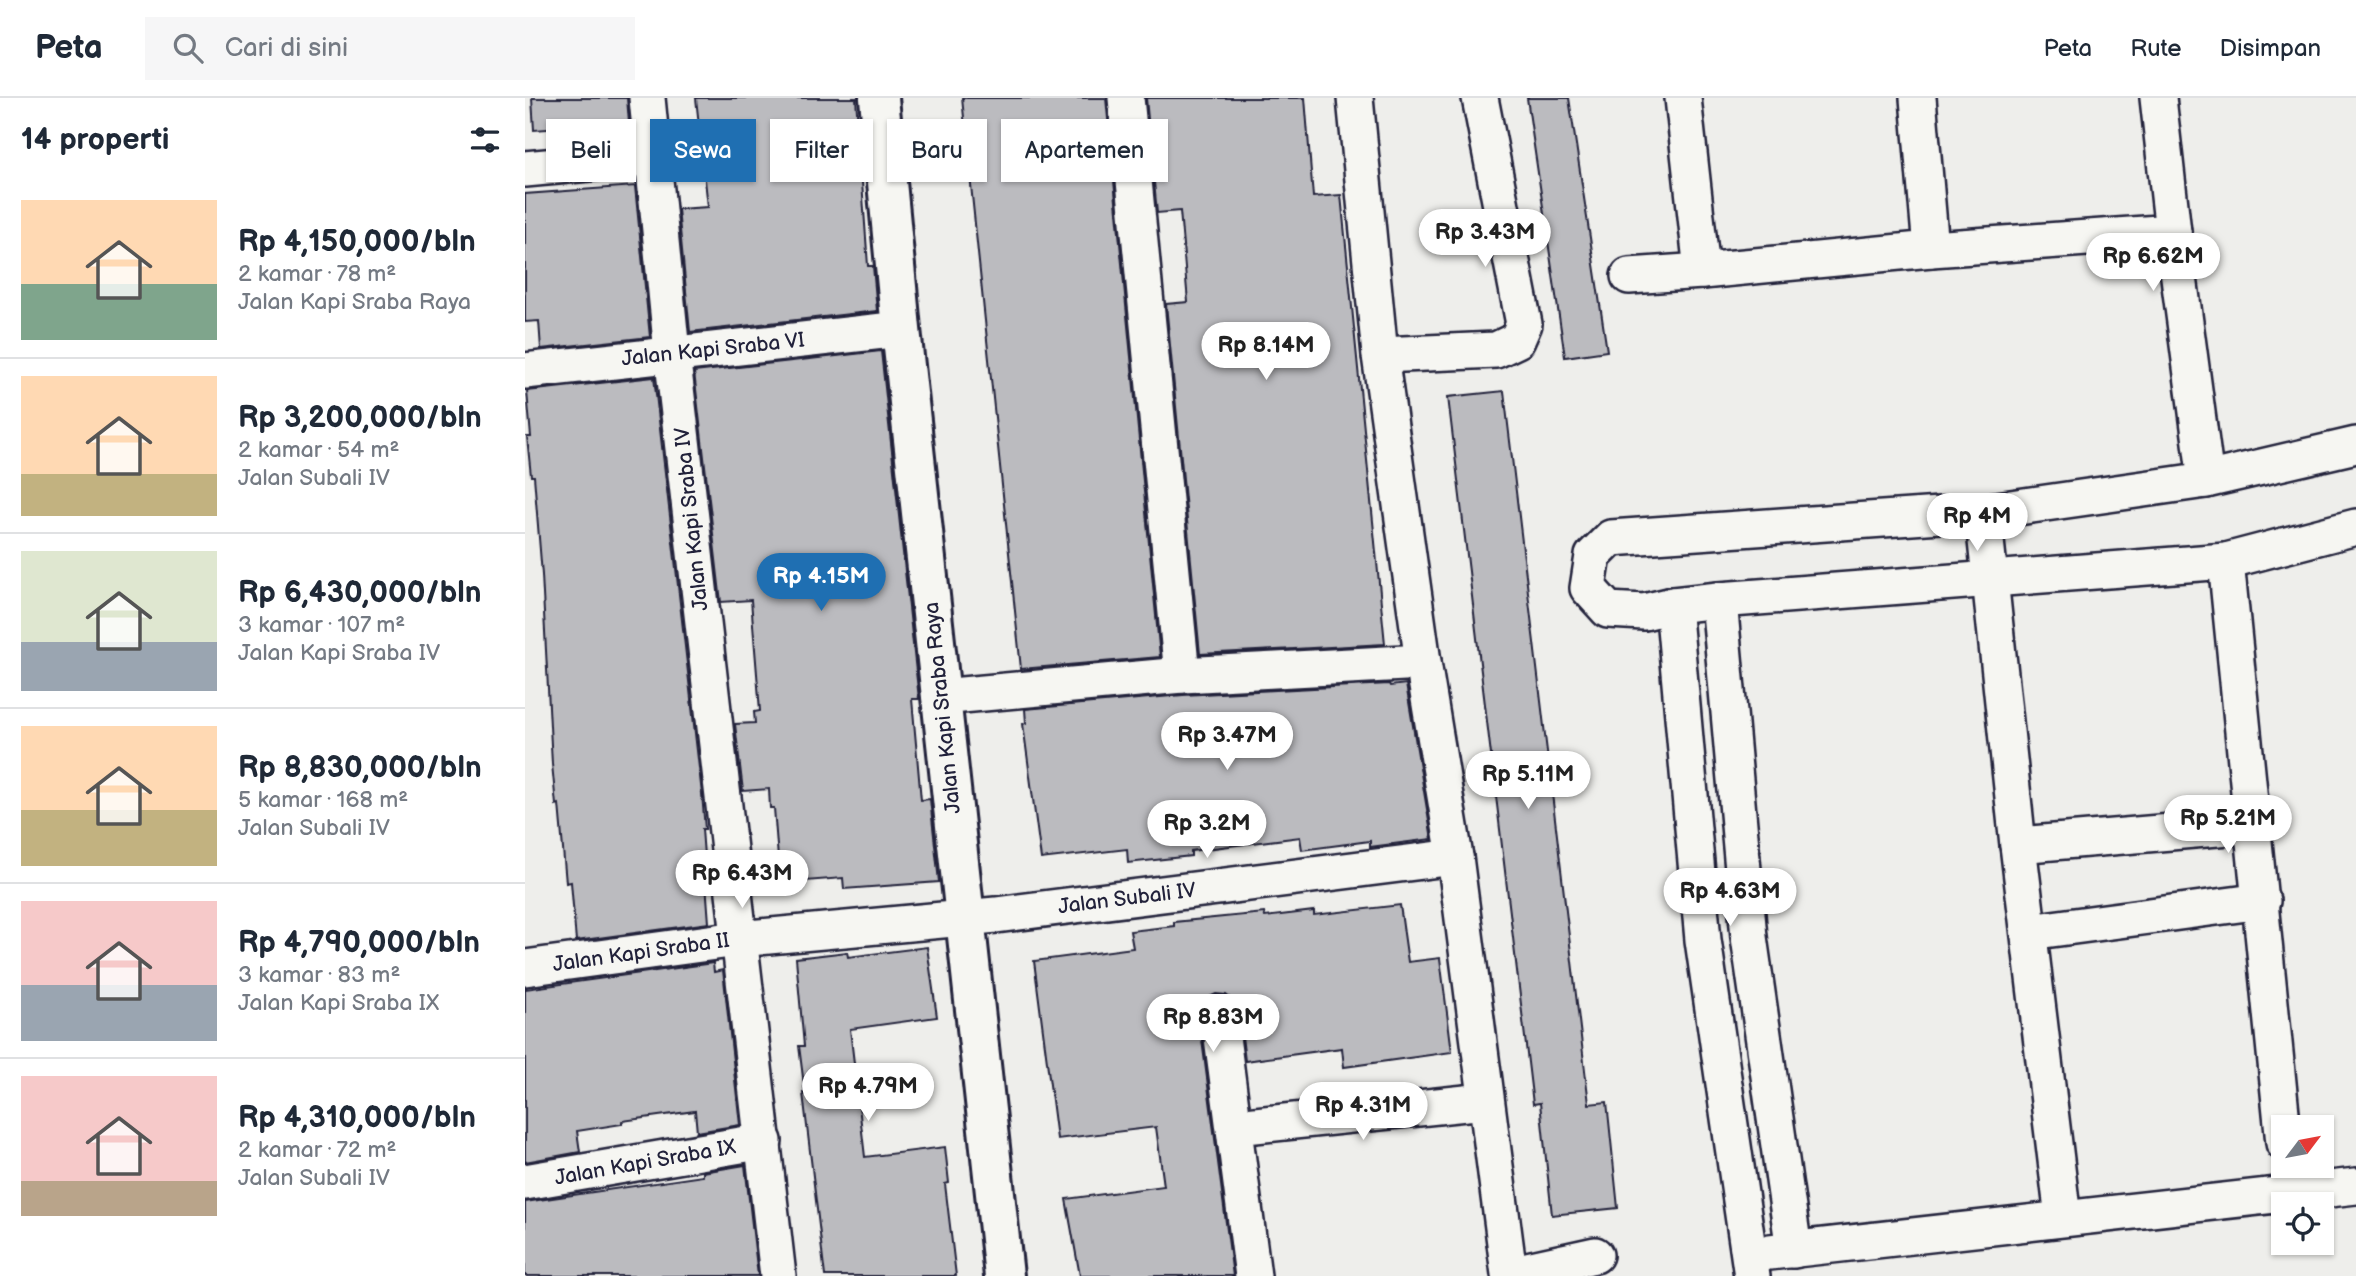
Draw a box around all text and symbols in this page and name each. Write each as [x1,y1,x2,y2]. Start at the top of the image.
search box [145,17,635,80]
text: Peta [35,28,103,68]
icon: search [169,29,207,67]
text: Cari di sini [225,33,348,64]
text: Peta [2044,34,2092,63]
text: Rute [2130,34,2182,63]
text: Disimpan [2220,34,2321,63]
chip: Beli [546,119,636,182]
chip: Sewa [650,119,756,182]
chip: Filter [770,119,873,182]
chip: Baru [887,119,987,182]
chip: Apartemen [1001,119,1168,182]
icon: filters [466,121,504,159]
text: 14 properti [21,122,169,158]
pin: Rp 3.43M [1413,209,1557,269]
text: Rp 3.43M [1435,218,1535,246]
text: Rp 4,150,000/bln [238,224,476,260]
icon: home [77,228,161,312]
pin: Rp 6.62M [2081,234,2225,293]
text: Rp 6.62M [2102,242,2204,270]
text: 2 kamar · 78 m² [238,260,396,288]
text: Jalan Kapi Sraba Raya [238,288,471,316]
pin: Rp 8.14M [1194,322,1338,382]
street label: Jalan Kapi Sraba VI [620,327,806,372]
text: Rp 8.14M [1217,331,1315,359]
text: Rp 3,200,000/bln [238,400,482,436]
icon: home [77,404,161,488]
street label: Jalan Kapi Sraba IV [669,426,714,612]
text: 2 kamar · 54 m² [238,436,399,464]
text: Jalan Subali IV [238,464,390,492]
pin: Rp 4M [1928,494,2026,553]
text: Rp 4M [1943,502,2011,530]
pin: Rp 4.15M [749,554,893,613]
text: Rp 4.15M [773,562,869,590]
text: Rp 6,430,000/bln [238,575,482,611]
icon: home [77,579,161,663]
street label: Jalan Kapi Sraba Raya [919,601,966,815]
text: 3 kamar · 107 m² [238,611,405,639]
text: Jalan Kapi Sraba IV [238,639,440,667]
pin: Rp 3.47M [1155,712,1299,772]
text: Rp 3.47M [1177,721,1277,749]
text: Rp 8,830,000/bln [238,750,482,786]
pin: Rp 5.11M [1456,752,1600,811]
icon: home [77,754,161,838]
text: Rp 5.11M [1482,760,1574,788]
text: 5 kamar · 168 m² [238,786,408,814]
pin: Rp 5.21M [2156,796,2300,855]
pin: Rp 3.2M [1142,800,1272,860]
text: Rp 5.21M [2180,804,2276,832]
text: Rp 3.2M [1163,809,1251,837]
text: Jalan Subali IV [238,814,390,842]
pin: Rp 6.43M [670,850,814,910]
text: Rp 6.43M [692,859,792,887]
pin: Rp 4.63M [1658,868,1802,928]
text: Rp 4.63M [1680,877,1780,905]
street label: Jalan Subali IV [1057,878,1197,919]
text: Rp 4,790,000/bln [238,925,480,961]
street label: Jalan Kapi Sraba II [551,928,731,977]
icon: home [77,929,161,1013]
text: 3 kamar · 83 m² [238,961,400,989]
text: Jalan Kapi Sraba IX [238,989,439,1017]
pin: Rp 8.83M [1141,995,1285,1054]
text: Rp 8.83M [1162,1003,1264,1031]
pin: Rp 4.79M [796,1063,940,1123]
text: Rp 4.79M [818,1072,918,1100]
pin: Rp 4.31M [1291,1082,1435,1142]
text: Rp 4.31M [1315,1091,1411,1119]
text: Rp 4,310,000/bln [238,1100,476,1136]
icon: home [77,1104,161,1188]
north arrow [2271,1115,2335,1178]
map controls [2271,1115,2334,1255]
street label: Jalan Kapi Sraba IX [553,1134,738,1191]
text: 2 kamar · 72 m² [238,1136,396,1164]
text: Jalan Subali IV [238,1164,390,1192]
button: locate [2271,1192,2334,1255]

